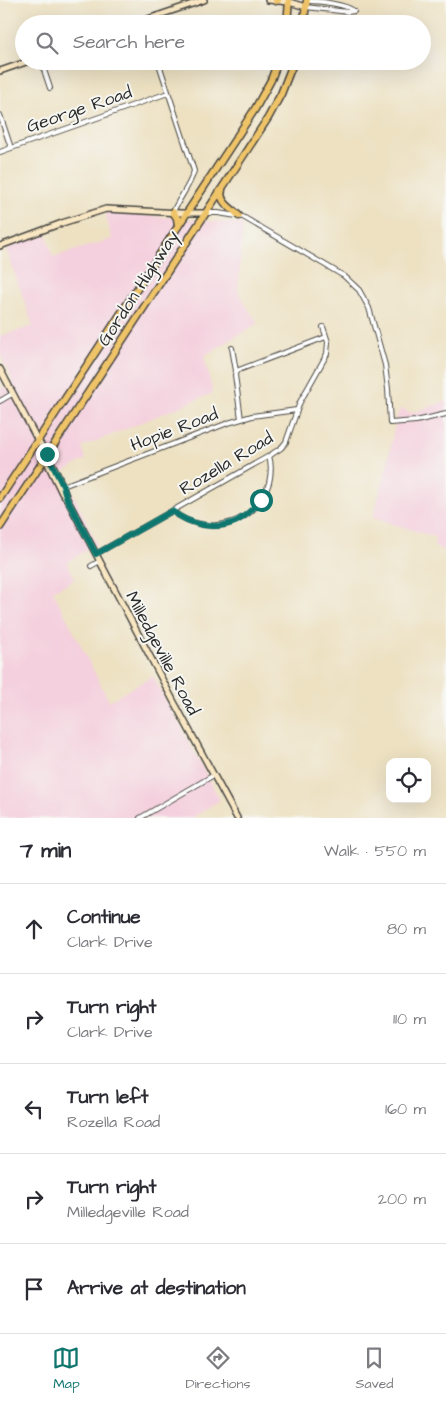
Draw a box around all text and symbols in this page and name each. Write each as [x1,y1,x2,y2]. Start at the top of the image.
search box [15,15,431,70]
icon: search [33,29,61,57]
text: Search here [73,29,185,56]
street label: George Road [23,80,135,140]
street label: Gordon Highway [92,225,186,352]
street label: Hopie Road [127,401,222,458]
street label: Rozella Road [175,426,278,501]
route end [36,443,59,466]
route start [250,489,273,512]
street label: Milledgeville Road [118,587,206,720]
map controls [386,758,431,803]
button: locate [386,758,431,803]
text: 7 min [20,836,71,865]
text: Walk · 550 m [324,840,426,862]
text: Continue [67,904,141,931]
icon: ahead [20,915,48,943]
text: 80 m [387,918,426,940]
text: Clark Drive [67,931,153,953]
text: Turn right [67,994,156,1021]
icon: right [20,1005,48,1033]
text: 110 m [393,1008,426,1030]
text: Clark Drive [67,1021,153,1043]
text: Turn left [67,1084,148,1111]
icon: left [20,1095,48,1123]
text: 160 m [385,1098,426,1120]
text: Rozella Road [67,1111,160,1133]
text: Turn right [67,1174,156,1201]
icon: right [20,1185,48,1213]
text: 200 m [378,1188,426,1210]
text: Milledgeville Road [67,1201,189,1223]
icon: arrive [20,1275,48,1303]
text: Arrive at destination [67,1275,246,1302]
tab: Map [52,1344,80,1394]
tab: Directions [185,1344,250,1394]
tab: Saved [355,1344,394,1394]

